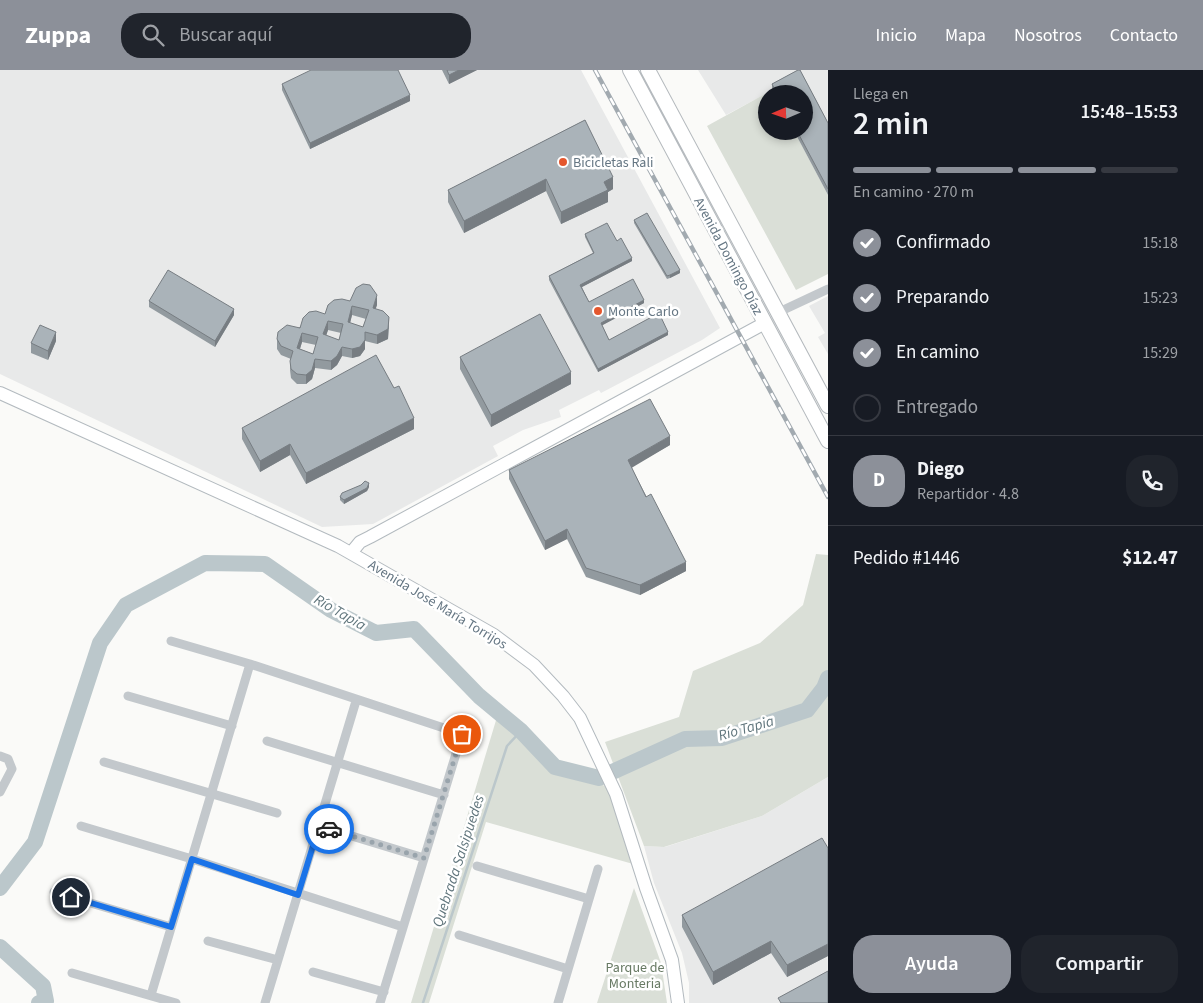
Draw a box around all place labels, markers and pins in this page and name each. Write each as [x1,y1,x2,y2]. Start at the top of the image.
place label: Bicicletas Rali [573,153,653,173]
marker: Bicicletas Rali [557,156,569,168]
place label: Monte Carlo [608,302,679,322]
marker: Monte Carlo [592,305,604,317]
pin [441,713,483,755]
pin [50,876,92,918]

